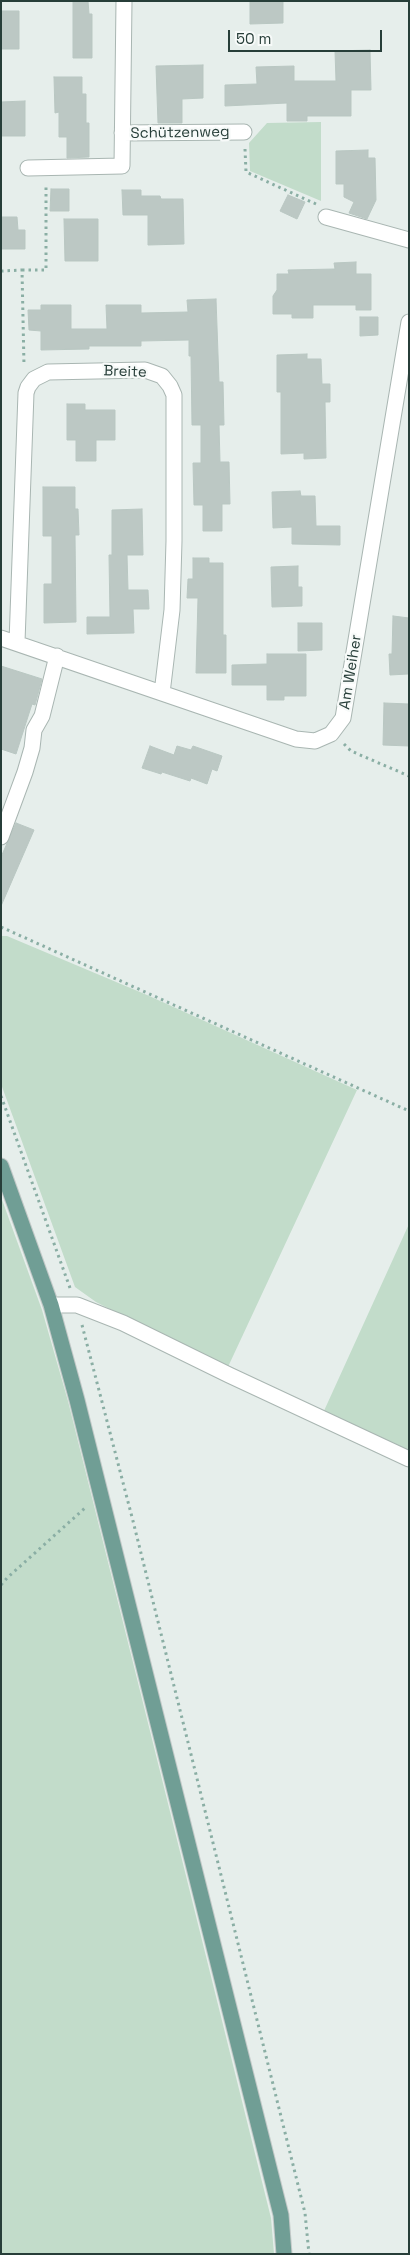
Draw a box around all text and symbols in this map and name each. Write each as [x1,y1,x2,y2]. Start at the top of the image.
scale bar [230,20,384,52]
text: 50 m [236,29,271,48]
street label: Schützenweg [130,123,230,143]
street label: Breite [103,362,147,382]
street label: Am Weiher [336,633,366,711]

